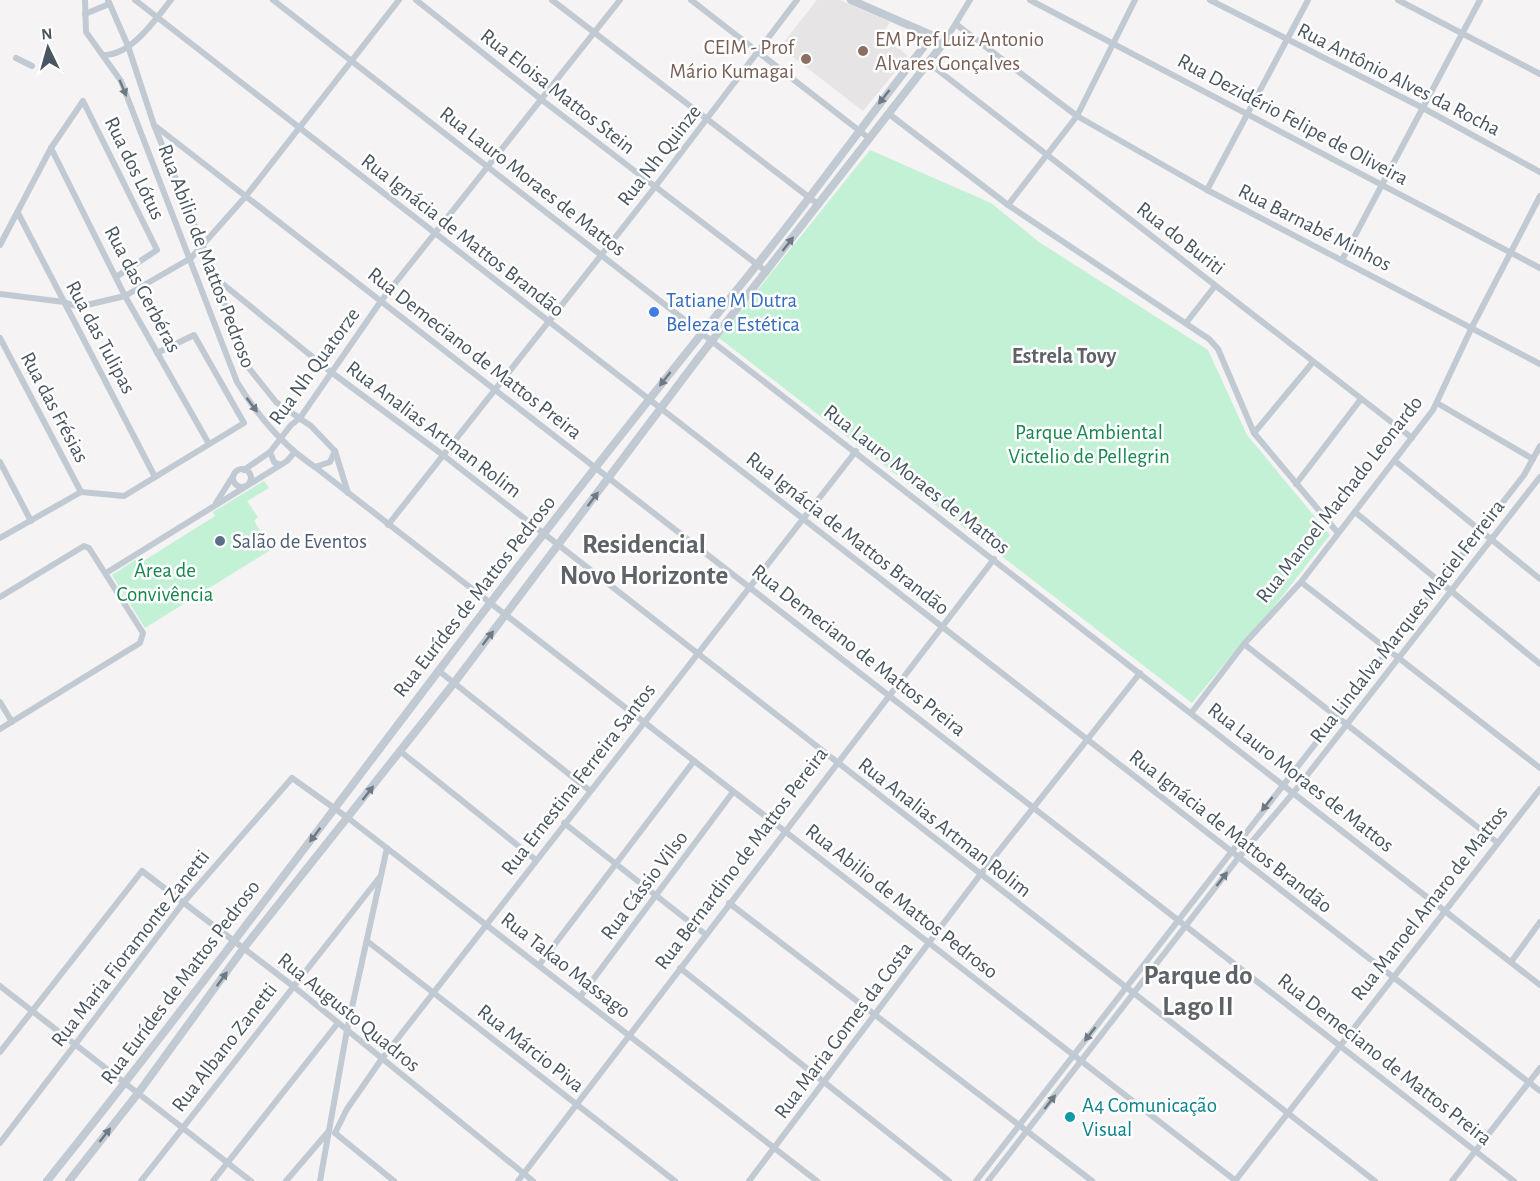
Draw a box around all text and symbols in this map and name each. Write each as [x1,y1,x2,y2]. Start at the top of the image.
north arrow [18,18,78,78]
street label: Rua Antônio Alves da Rocha [1294,19,1504,140]
street label: Rua Eloisa Mattos Stein [477,25,639,158]
text: N [41,26,53,43]
place label: EM Pref Luiz Antonio Alvares Gonçalves [875,29,1044,74]
place label: CEIM - Prof Mário Kumagai [670,37,796,82]
marker: EM Pref Luiz Antonio Alvares Gonçalves [856,44,870,58]
street label: Rua Dezidério Felipe de Oliveira [1174,50,1412,189]
marker: CEIM - Prof Mário Kumagai [799,52,813,66]
one-way arrow [118,80,128,98]
one-way arrow [877,89,890,105]
street label: Rua Nh Quinze [614,101,705,210]
street label: Rua Lauro Moraes de Mattos [436,103,629,260]
street label: Rua dos Lótus [101,114,168,223]
street label: Rua Abilio de Mattos Pedroso [154,141,259,371]
street label: Rua Ignácia de Mattos Brandão [357,150,568,321]
street label: Rua Barnabé Minhos [1235,180,1395,275]
street label: Rua do Buriti [1133,198,1229,279]
street label: Rua das Gerbéras [100,222,185,356]
one-way arrow [782,236,795,252]
street label: Rua Demeciano de Mattos Preira [364,263,586,444]
street label: Rua das Tulipas [62,277,139,397]
place label: Tatiane M Dutra Beleza e Estética [666,290,800,335]
street label: Rua Nh Quatorze [265,304,364,429]
marker: Tatiane M Dutra Beleza e Estética [647,305,661,319]
district label: Estrela Tovy [1012,345,1116,368]
street label: Rua das Frésias [17,348,92,466]
street label: Rua Analias Artman Rolim [342,357,525,502]
one-way arrow [659,370,671,386]
street label: Rua Manoel Machado Leonardo [1252,392,1427,607]
one-way arrow [246,396,258,412]
street label: Rua Lauro Moraes de Mattos [820,401,1013,558]
park label: Parque Ambiental Victelio de Pellegrin [1008,422,1170,467]
street label: Rua Ignácia de Mattos Brandão [742,448,953,619]
one-way arrow [587,491,599,507]
street label: Rua Eurídes de Mattos Pedroso [389,492,559,701]
street label: Rua Lindalva Marques Maciel Ferreira [1306,496,1509,747]
place label: Salão de Eventos [232,531,367,552]
district label: Residencial Novo Horizonte [560,531,728,589]
marker: Salão de Eventos [213,534,227,548]
park label: Área de Convivência [117,558,214,605]
street label: Rua Demeciano de Mattos Preira [748,560,970,741]
one-way arrow [481,631,493,646]
street label: Rua Ernestina Ferreira Santos [497,680,659,879]
street label: Rua Lauro Moraes de Mattos [1204,699,1397,856]
street label: Rua Bernardino de Mattos Pereira [651,743,832,973]
street label: Rua Ignácia de Mattos Brandão [1125,746,1336,917]
street label: Rua Analias Artman Rolim [854,754,1035,901]
one-way arrow [362,785,374,800]
one-way arrow [1261,797,1273,812]
street label: Rua Manoel Amaro de Mattos [1347,802,1512,1005]
street label: Rua Abilio de Mattos Pedroso [802,820,1002,983]
one-way arrow [309,826,321,842]
street label: Rua Cássio Vilso [597,827,692,944]
street label: Rua Maria Fioramonte Zanetti [47,846,214,1051]
one-way arrow [1215,872,1227,887]
street label: Rua Eurídes de Mattos Pedroso [97,876,264,1088]
street label: Rua Takao Massago [497,908,634,1022]
street label: Rua Maria Gomes da Costa [770,938,917,1122]
street label: Rua Augusto Quadros [274,949,424,1076]
district label: Parque do Lago II [1144,962,1253,1020]
street label: Rua Demeciano de Mattos Preira [1274,969,1496,1150]
one-way arrow [215,971,227,986]
street label: Rua Albano Zanetti [168,979,281,1116]
street label: Rua Márcio Piva [473,1000,588,1097]
one-way arrow [1084,1026,1097,1042]
one-way arrow [1044,1094,1056,1109]
place label: A4 Comunicação Visual [1082,1095,1217,1140]
marker: A4 Comunicação Visual [1063,1110,1077,1124]
one-way arrow [99,1127,112,1143]

